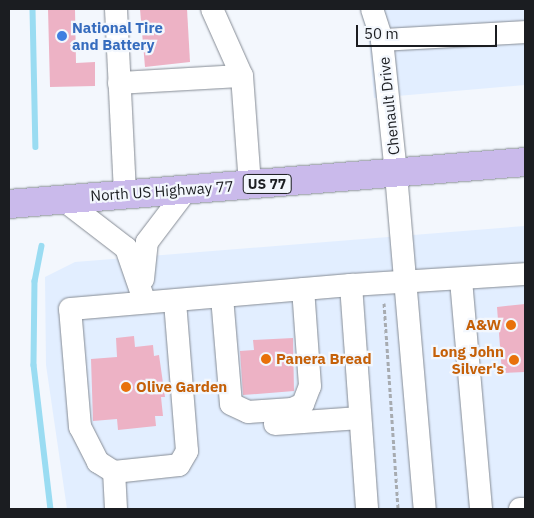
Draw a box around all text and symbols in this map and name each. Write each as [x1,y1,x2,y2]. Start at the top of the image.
scale bar [359,15,500,47]
place label: National Tire and Battery [72,18,163,53]
text: 50 m [364,24,399,43]
marker: National Tire and Battery [56,30,68,42]
street label: Chenault Drive [375,56,403,156]
road number: US 77 [242,172,292,195]
street label: North US Highway 77 [90,177,234,205]
place label: A&W [466,316,501,334]
marker: A&W [505,319,517,331]
place label: Long John Silver's [432,342,504,377]
place label: Panera Bread [276,350,372,368]
marker: Panera Bread [260,353,272,365]
marker: Long John Silver's [508,354,520,366]
place label: Olive Garden [136,378,227,396]
marker: Olive Garden [120,381,132,393]

